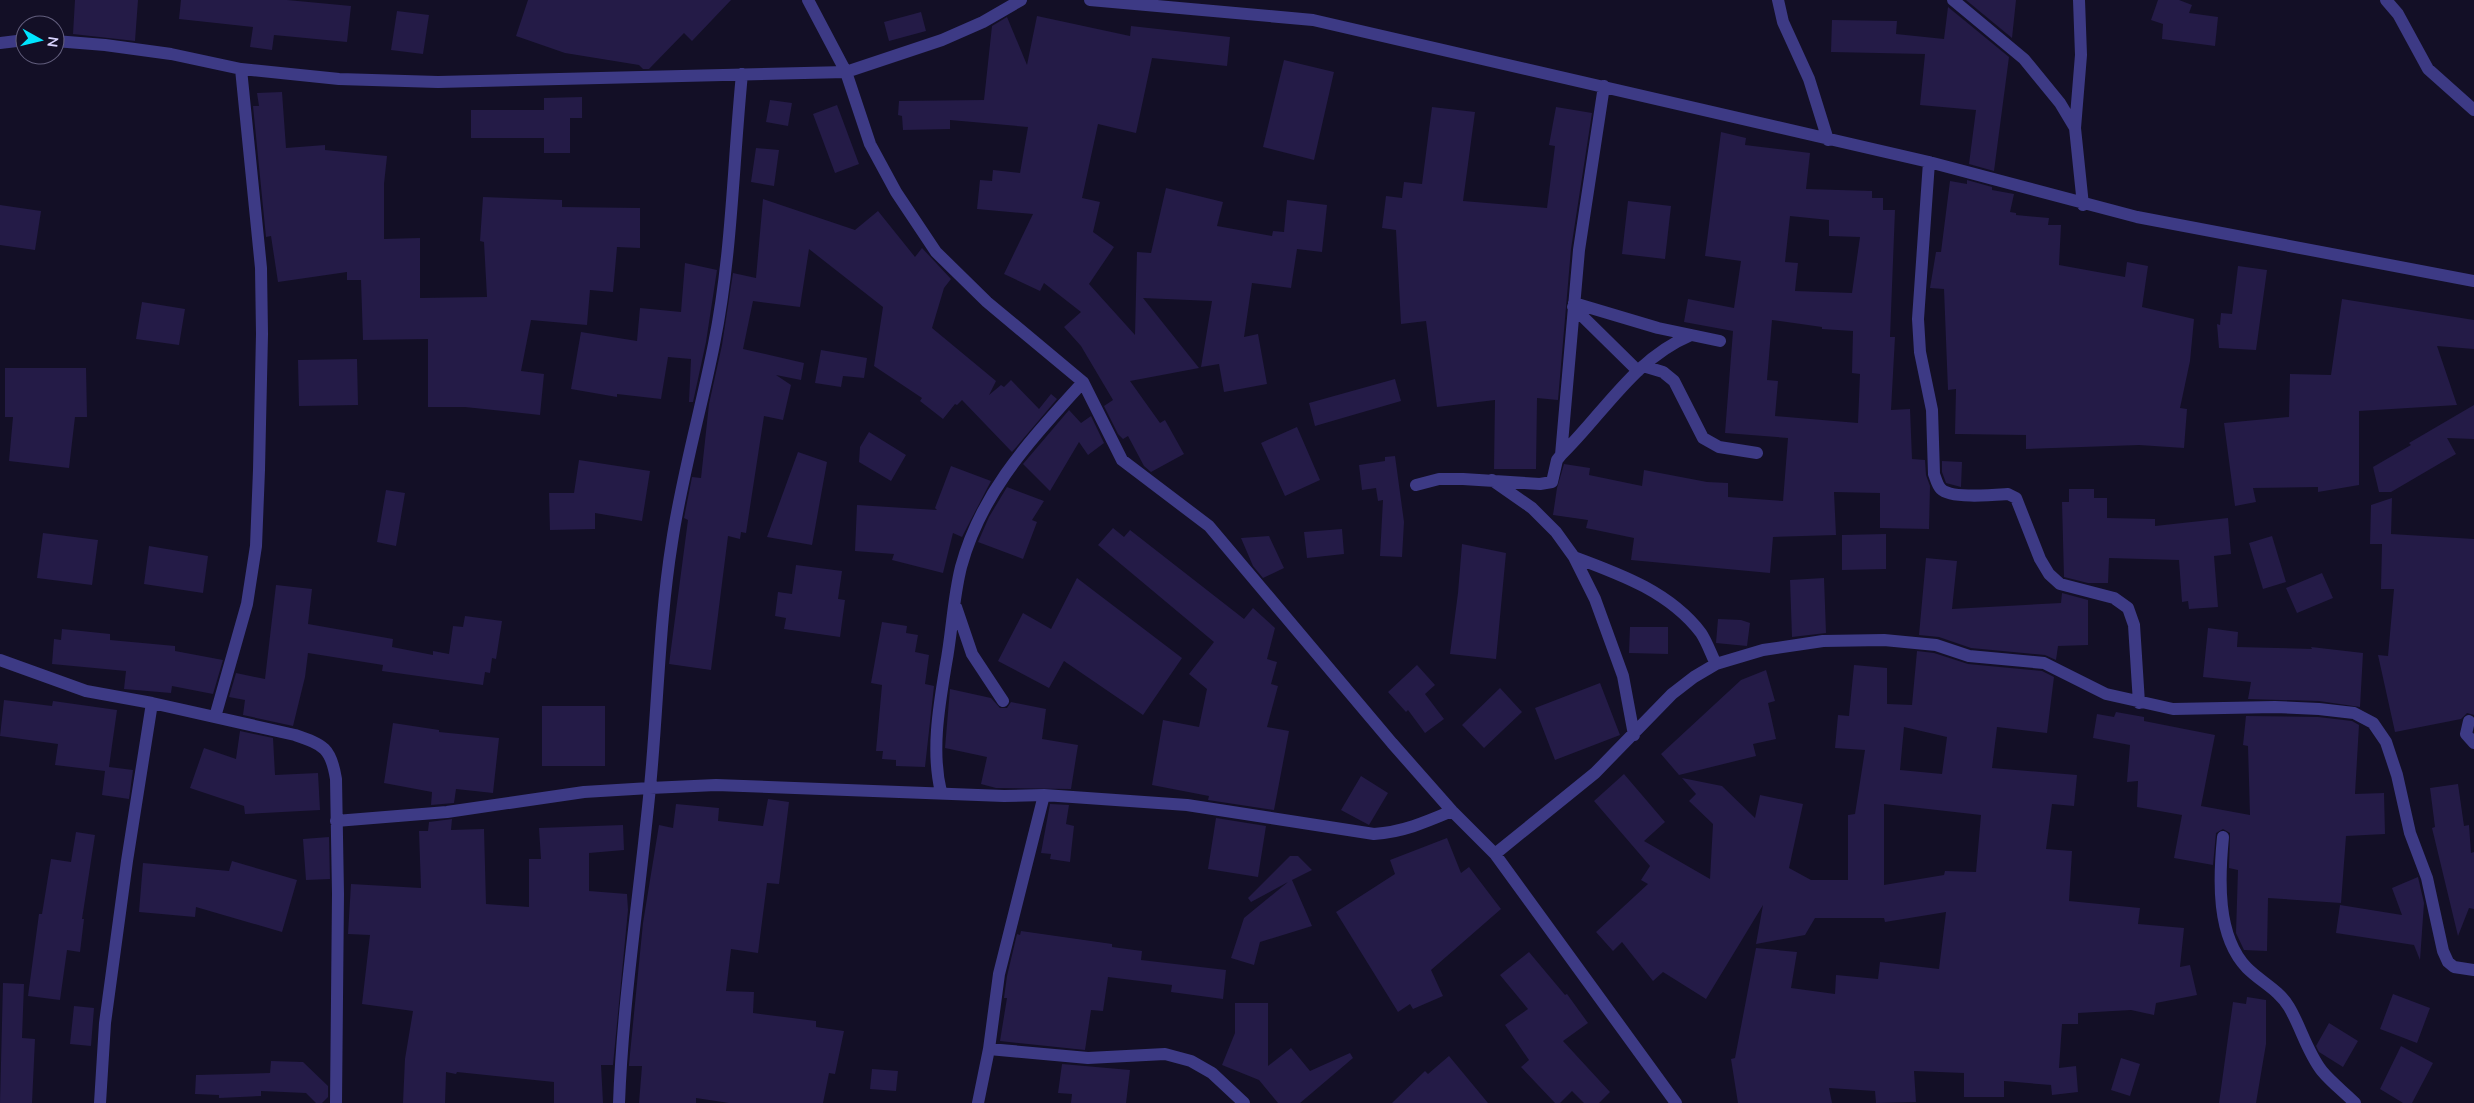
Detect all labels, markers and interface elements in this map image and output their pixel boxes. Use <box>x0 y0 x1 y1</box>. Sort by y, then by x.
north arrow <box>15 15 65 65</box>
text: N <box>43 35 63 48</box>

